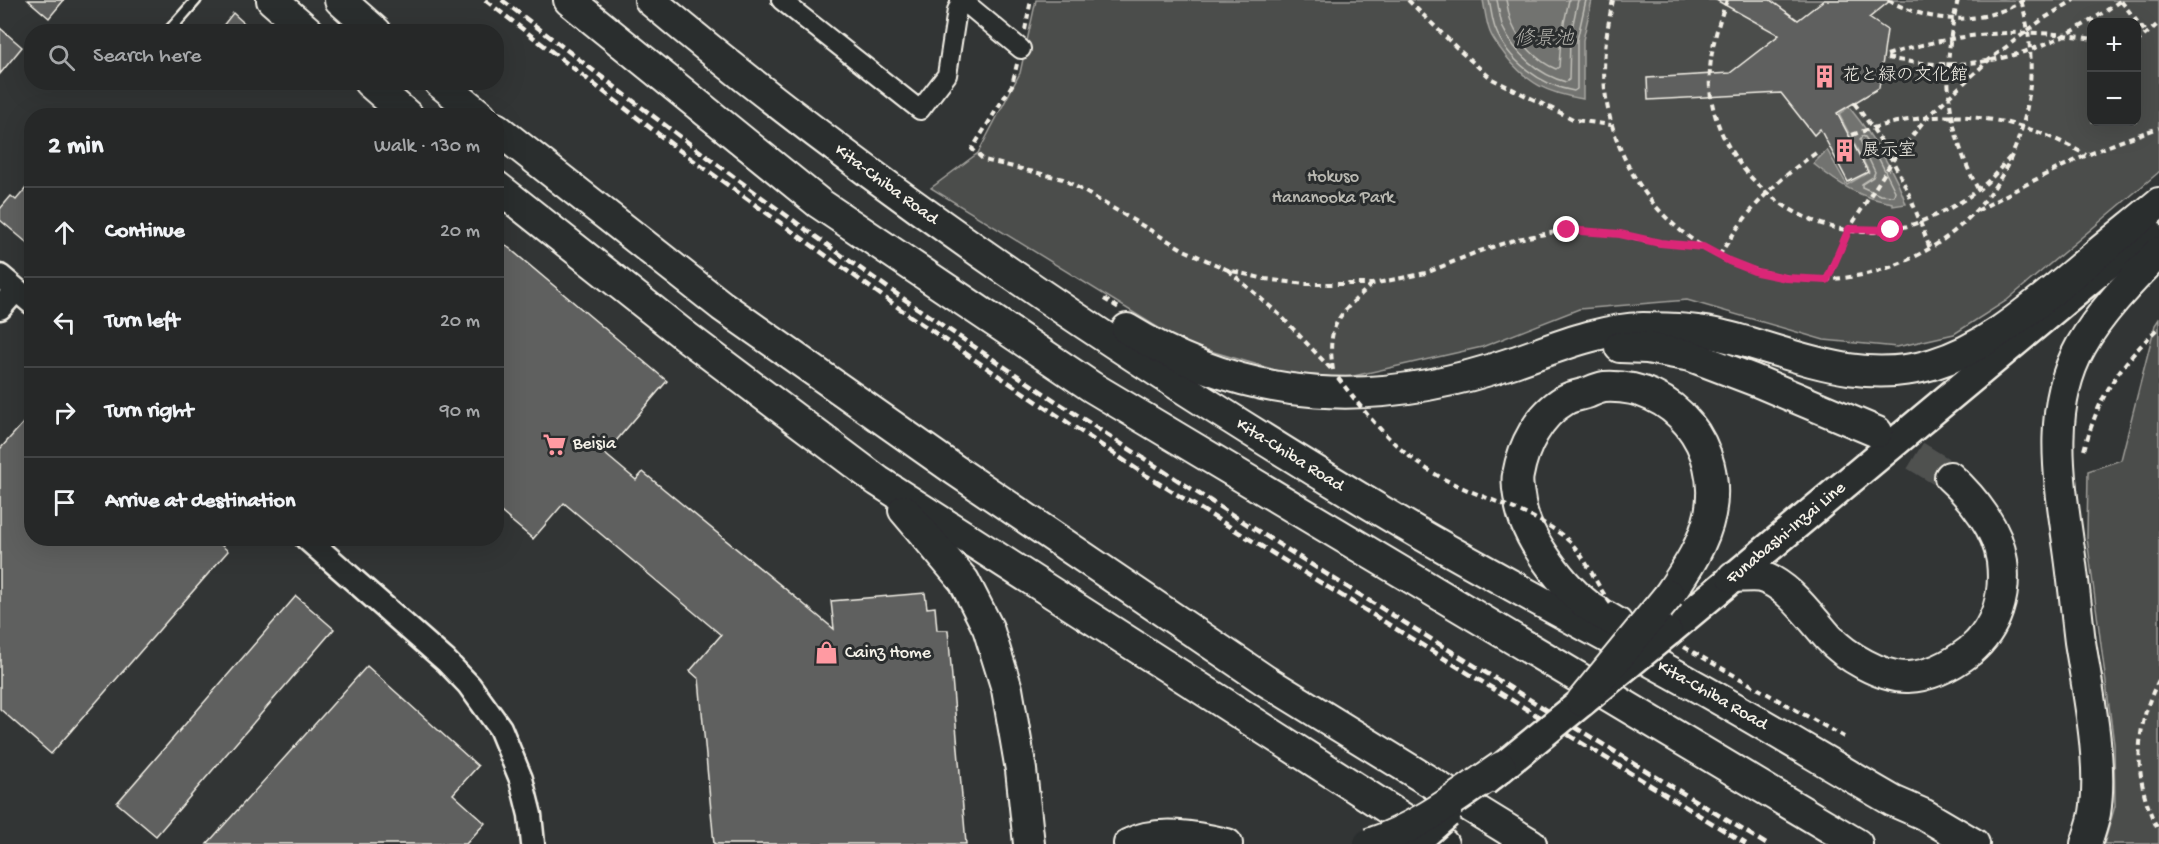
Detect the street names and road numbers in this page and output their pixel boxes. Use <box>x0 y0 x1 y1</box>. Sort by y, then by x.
street label: Kita-Chiba Road <box>830 140 943 230</box>
street label: Kita-Chiba Road <box>1232 414 1349 497</box>
street label: Funabashi-Inzai Line <box>1722 477 1851 590</box>
street label: Kita-Chiba Road <box>1653 656 1772 736</box>

